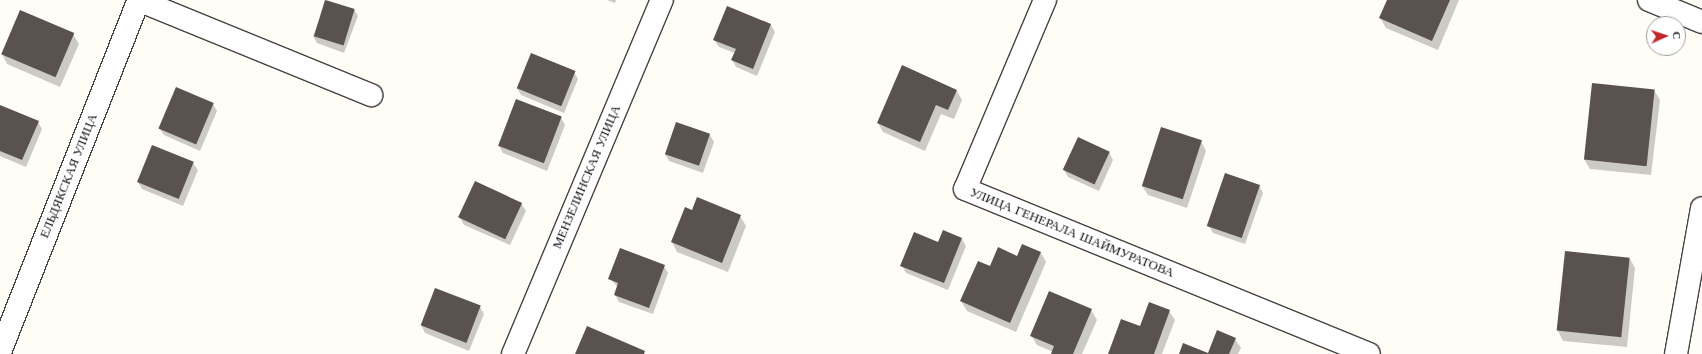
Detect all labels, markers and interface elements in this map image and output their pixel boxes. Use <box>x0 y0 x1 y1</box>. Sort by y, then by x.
north arrow <box>1646 16 1686 56</box>
text: С <box>1670 31 1684 40</box>
street label: МЕНЗЕЛИНСКАЯ УЛИЦА <box>550 103 624 251</box>
street label: ЕЛЬДЯКСКАЯ УЛИЦА <box>37 111 101 241</box>
street label: УЛИЦА ГЕНЕРАЛА ШАЙМУРАТОВА <box>968 185 1176 281</box>

